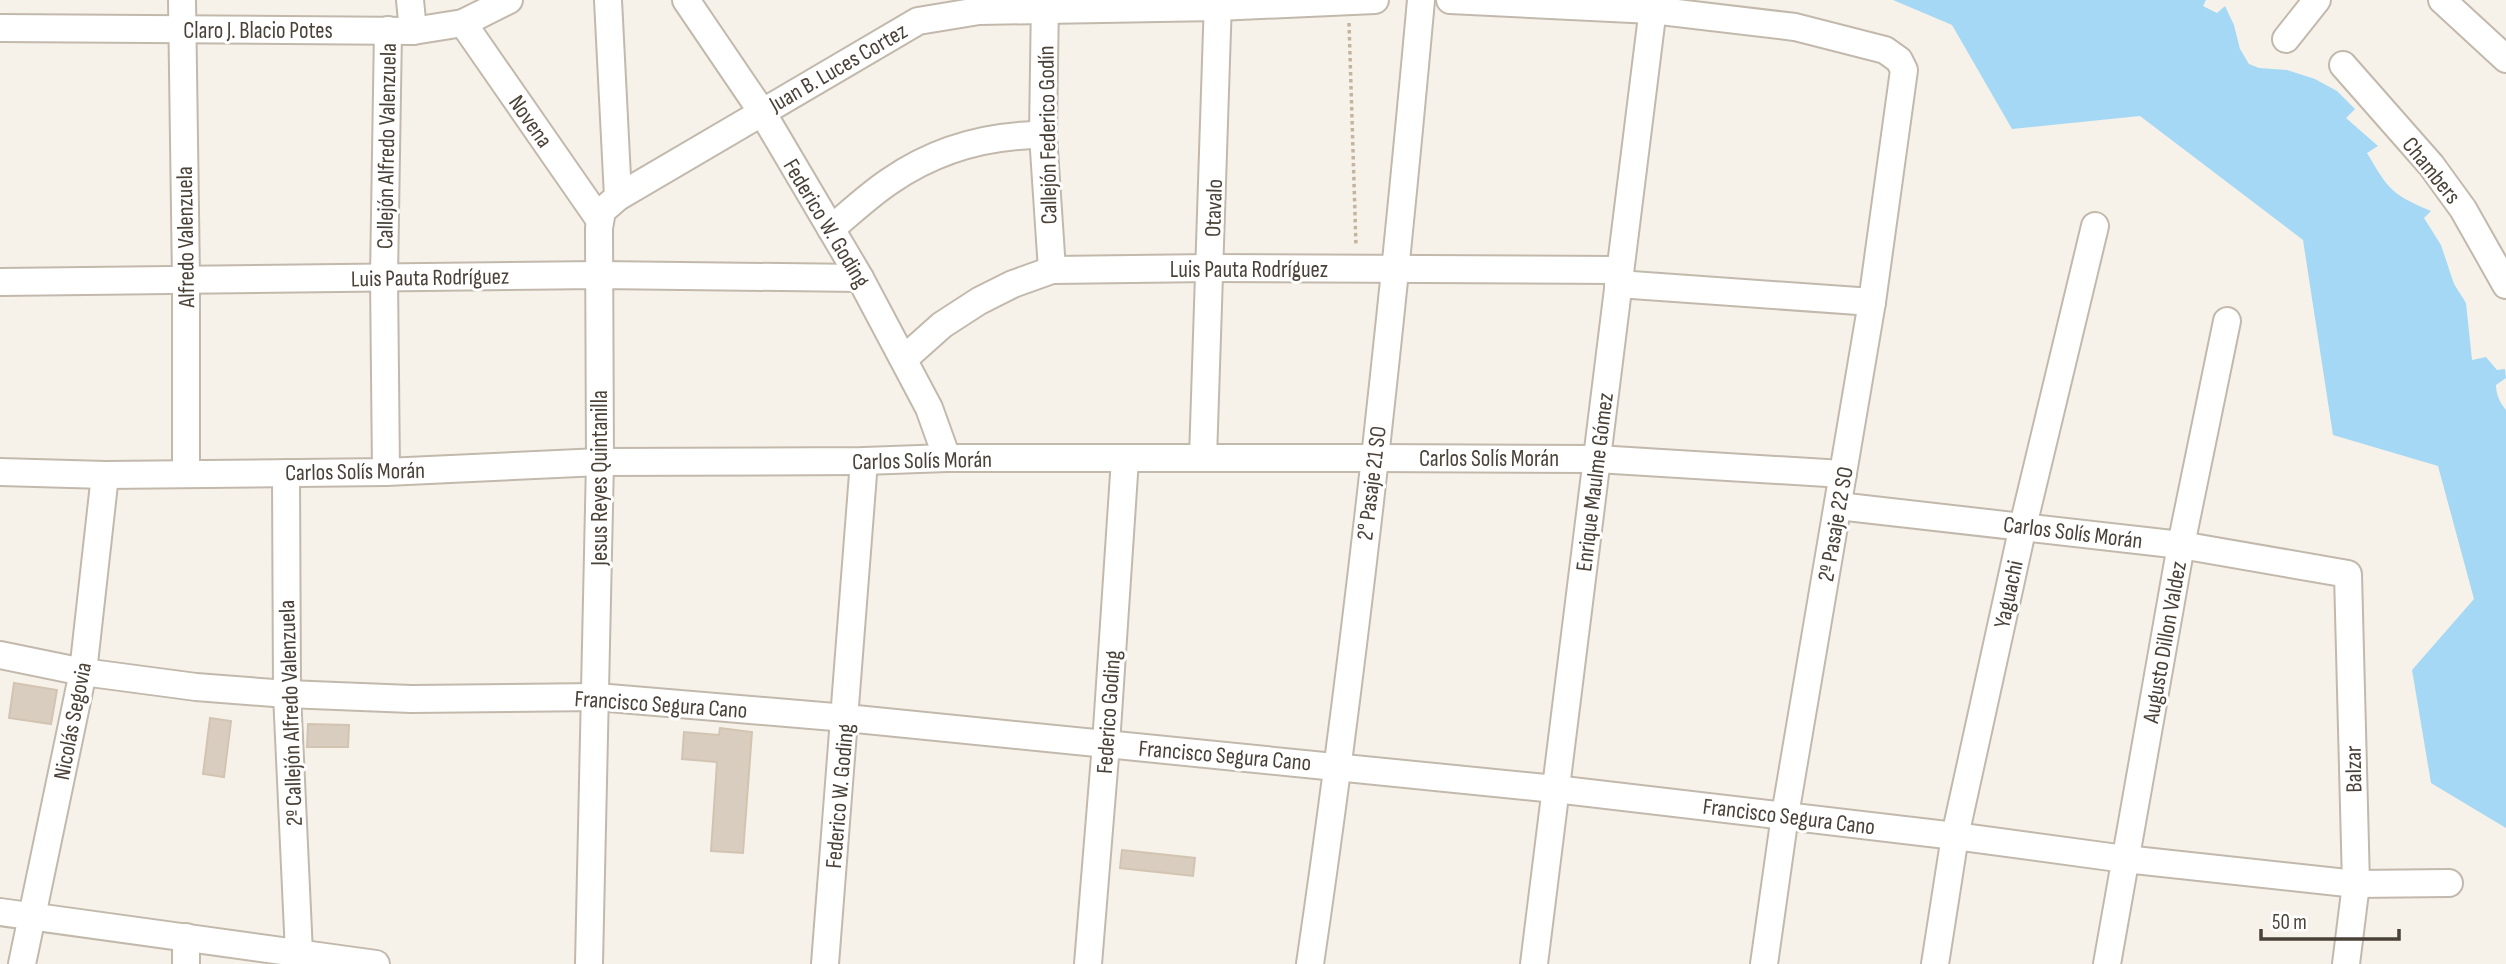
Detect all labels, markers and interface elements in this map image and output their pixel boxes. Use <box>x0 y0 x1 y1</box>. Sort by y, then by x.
street label: Claro J. Blacio Potes <box>183 17 333 45</box>
street label: Juan B. Luces Cortez <box>764 17 913 119</box>
street label: Callejón Alfredo Valenzuela <box>371 43 403 249</box>
street label: Callejón Federico Godín <box>1032 45 1064 225</box>
street label: Novena <box>502 90 558 153</box>
street label: Chambers <box>2396 132 2467 210</box>
street label: Federico W. Goding <box>777 154 876 293</box>
street label: Alfredo Valenzuela <box>171 166 201 309</box>
street label: Otavalo <box>1199 178 1229 238</box>
street label: Luis Pauta Rodríguez <box>1170 256 1328 284</box>
street label: Luis Pauta Rodríguez <box>351 263 509 293</box>
street label: Jesus Reyes Quintanilla <box>586 390 614 567</box>
street label: Enrique Maulme Gómez <box>1570 391 1620 573</box>
street label: 2° Pasaje 21 SO <box>1351 424 1393 542</box>
street label: Carlos Solís Morán <box>1419 445 1559 473</box>
street label: Carlos Solís Morán <box>852 446 992 476</box>
street label: Carlos Solís Morán <box>285 457 425 487</box>
street label: 2º Pasaje 22 SO <box>1812 465 1860 584</box>
street label: Carlos Solís Morán <box>2002 511 2144 555</box>
street label: Yaguachi <box>1988 558 2030 631</box>
street label: Augusto Dillon Valdez <box>2137 559 2193 726</box>
street label: 2º Callejón Alfredo Valenzuela <box>273 599 309 826</box>
street label: Federico Goding <box>1091 649 1127 775</box>
street label: Nicolás Segovia <box>48 660 98 782</box>
street label: Francisco Segura Cano <box>574 685 748 725</box>
street label: Federico W. Goding <box>820 722 860 870</box>
street label: Francisco Segura Cano <box>1137 734 1312 777</box>
street label: Balzar <box>2340 745 2368 793</box>
street label: Francisco Segura Cano <box>1701 793 1877 841</box>
scale bar <box>2261 898 2399 942</box>
text: 50 m <box>2272 910 2307 935</box>

